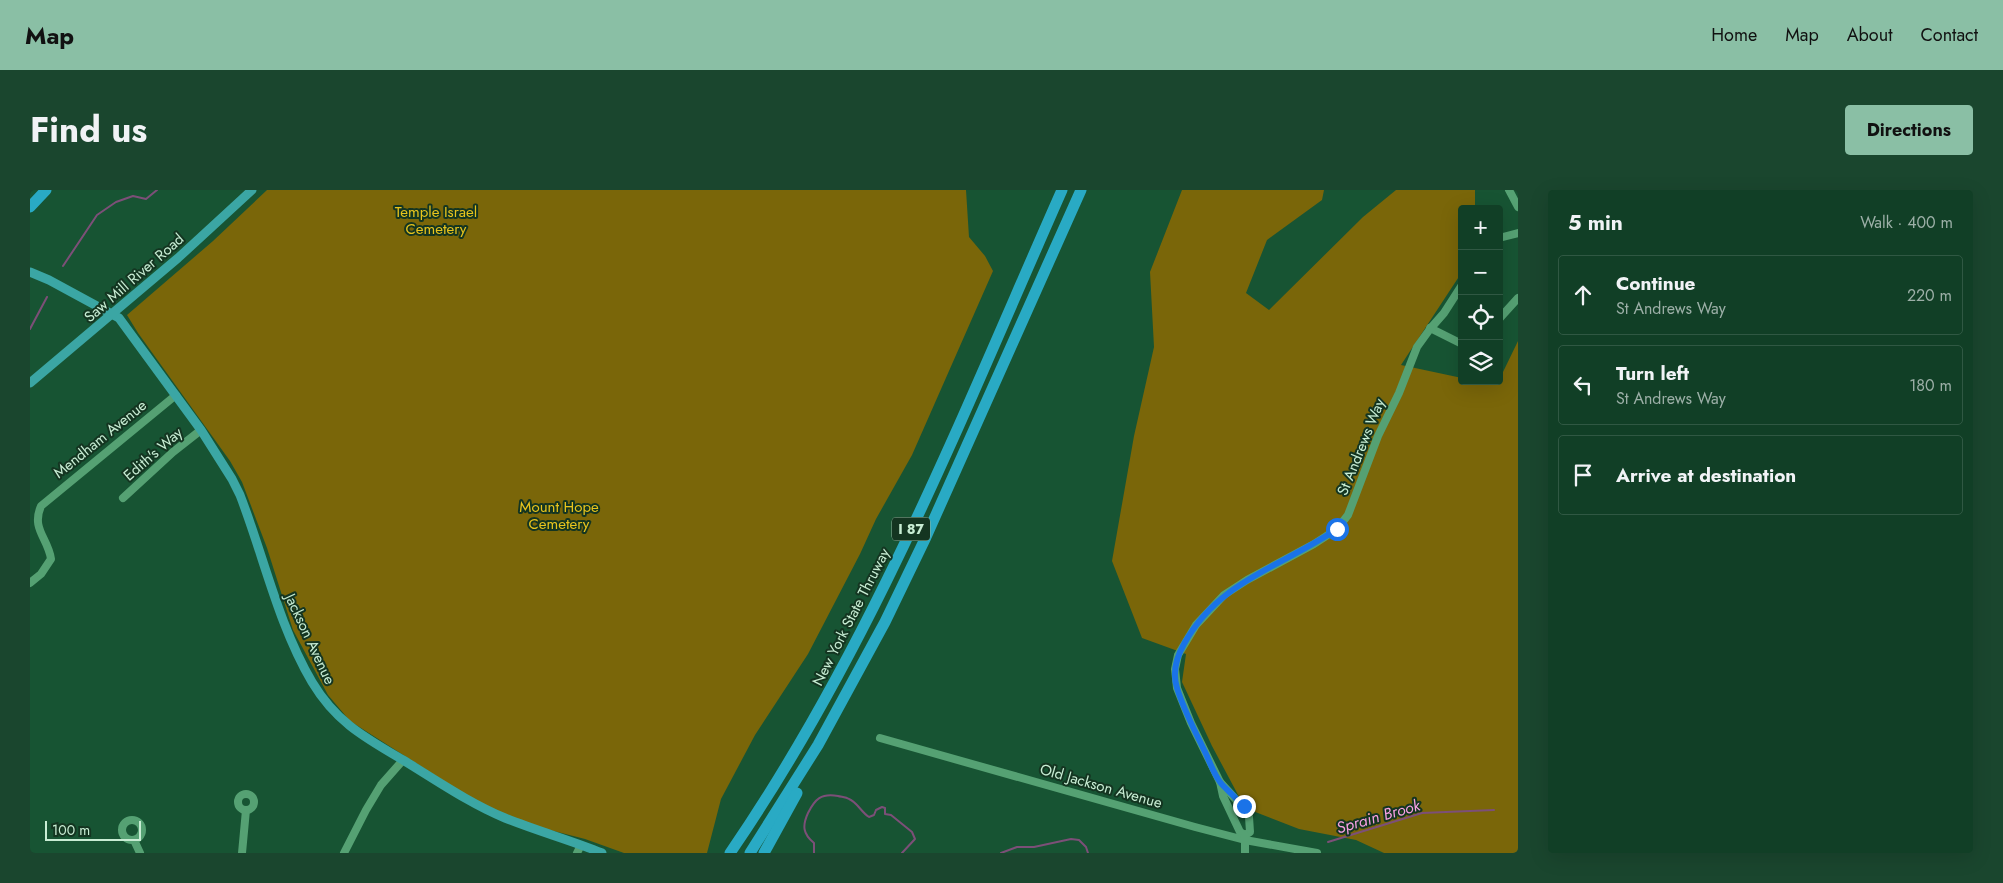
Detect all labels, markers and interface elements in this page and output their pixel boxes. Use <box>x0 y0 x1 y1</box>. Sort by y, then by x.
text: Map <box>25 18 74 53</box>
text: Home <box>1711 22 1757 48</box>
text: Map <box>1785 22 1819 48</box>
text: About <box>1847 22 1892 48</box>
text: Contact <box>1920 22 1978 48</box>
text: Find us <box>30 105 147 155</box>
button: Directions <box>1845 105 1973 155</box>
park label: Temple Israel Cemetery <box>395 201 477 240</box>
map controls <box>1458 205 1503 385</box>
button: + <box>1458 205 1503 250</box>
text: 5 min <box>1568 208 1623 238</box>
text: Walk · 400 m <box>1860 211 1953 234</box>
street label: Saw Mill River Road <box>79 228 189 328</box>
button: − <box>1458 250 1503 295</box>
text: Continue <box>1616 270 1695 297</box>
icon: ahead <box>1569 281 1597 309</box>
text: 220 m <box>1907 284 1952 307</box>
button: locate <box>1458 295 1503 340</box>
text: St Andrews Way <box>1616 297 1726 320</box>
button: layers <box>1458 340 1503 385</box>
text: Turn left <box>1616 360 1689 387</box>
icon: left <box>1569 371 1597 399</box>
text: 180 m <box>1909 374 1952 397</box>
text: St Andrews Way <box>1616 387 1726 410</box>
street label: Mendham Avenue <box>49 394 152 484</box>
street label: St Andrews Way <box>1332 395 1391 499</box>
street label: Edith's Way <box>119 422 188 486</box>
icon: arrive <box>1569 461 1597 489</box>
text: Arrive at destination <box>1616 462 1796 489</box>
park label: Mount Hope Cemetery <box>519 496 599 535</box>
road number: I 87 <box>892 518 930 540</box>
route start <box>1326 518 1349 541</box>
street label: New York State Thruway <box>807 544 895 690</box>
street label: Jackson Avenue <box>278 588 341 688</box>
street label: Old Jackson Avenue <box>1037 758 1165 814</box>
water label: Sprain Brook <box>1334 793 1424 839</box>
route end <box>1233 795 1256 818</box>
scale bar <box>45 818 141 841</box>
text: 100 m <box>52 820 90 840</box>

